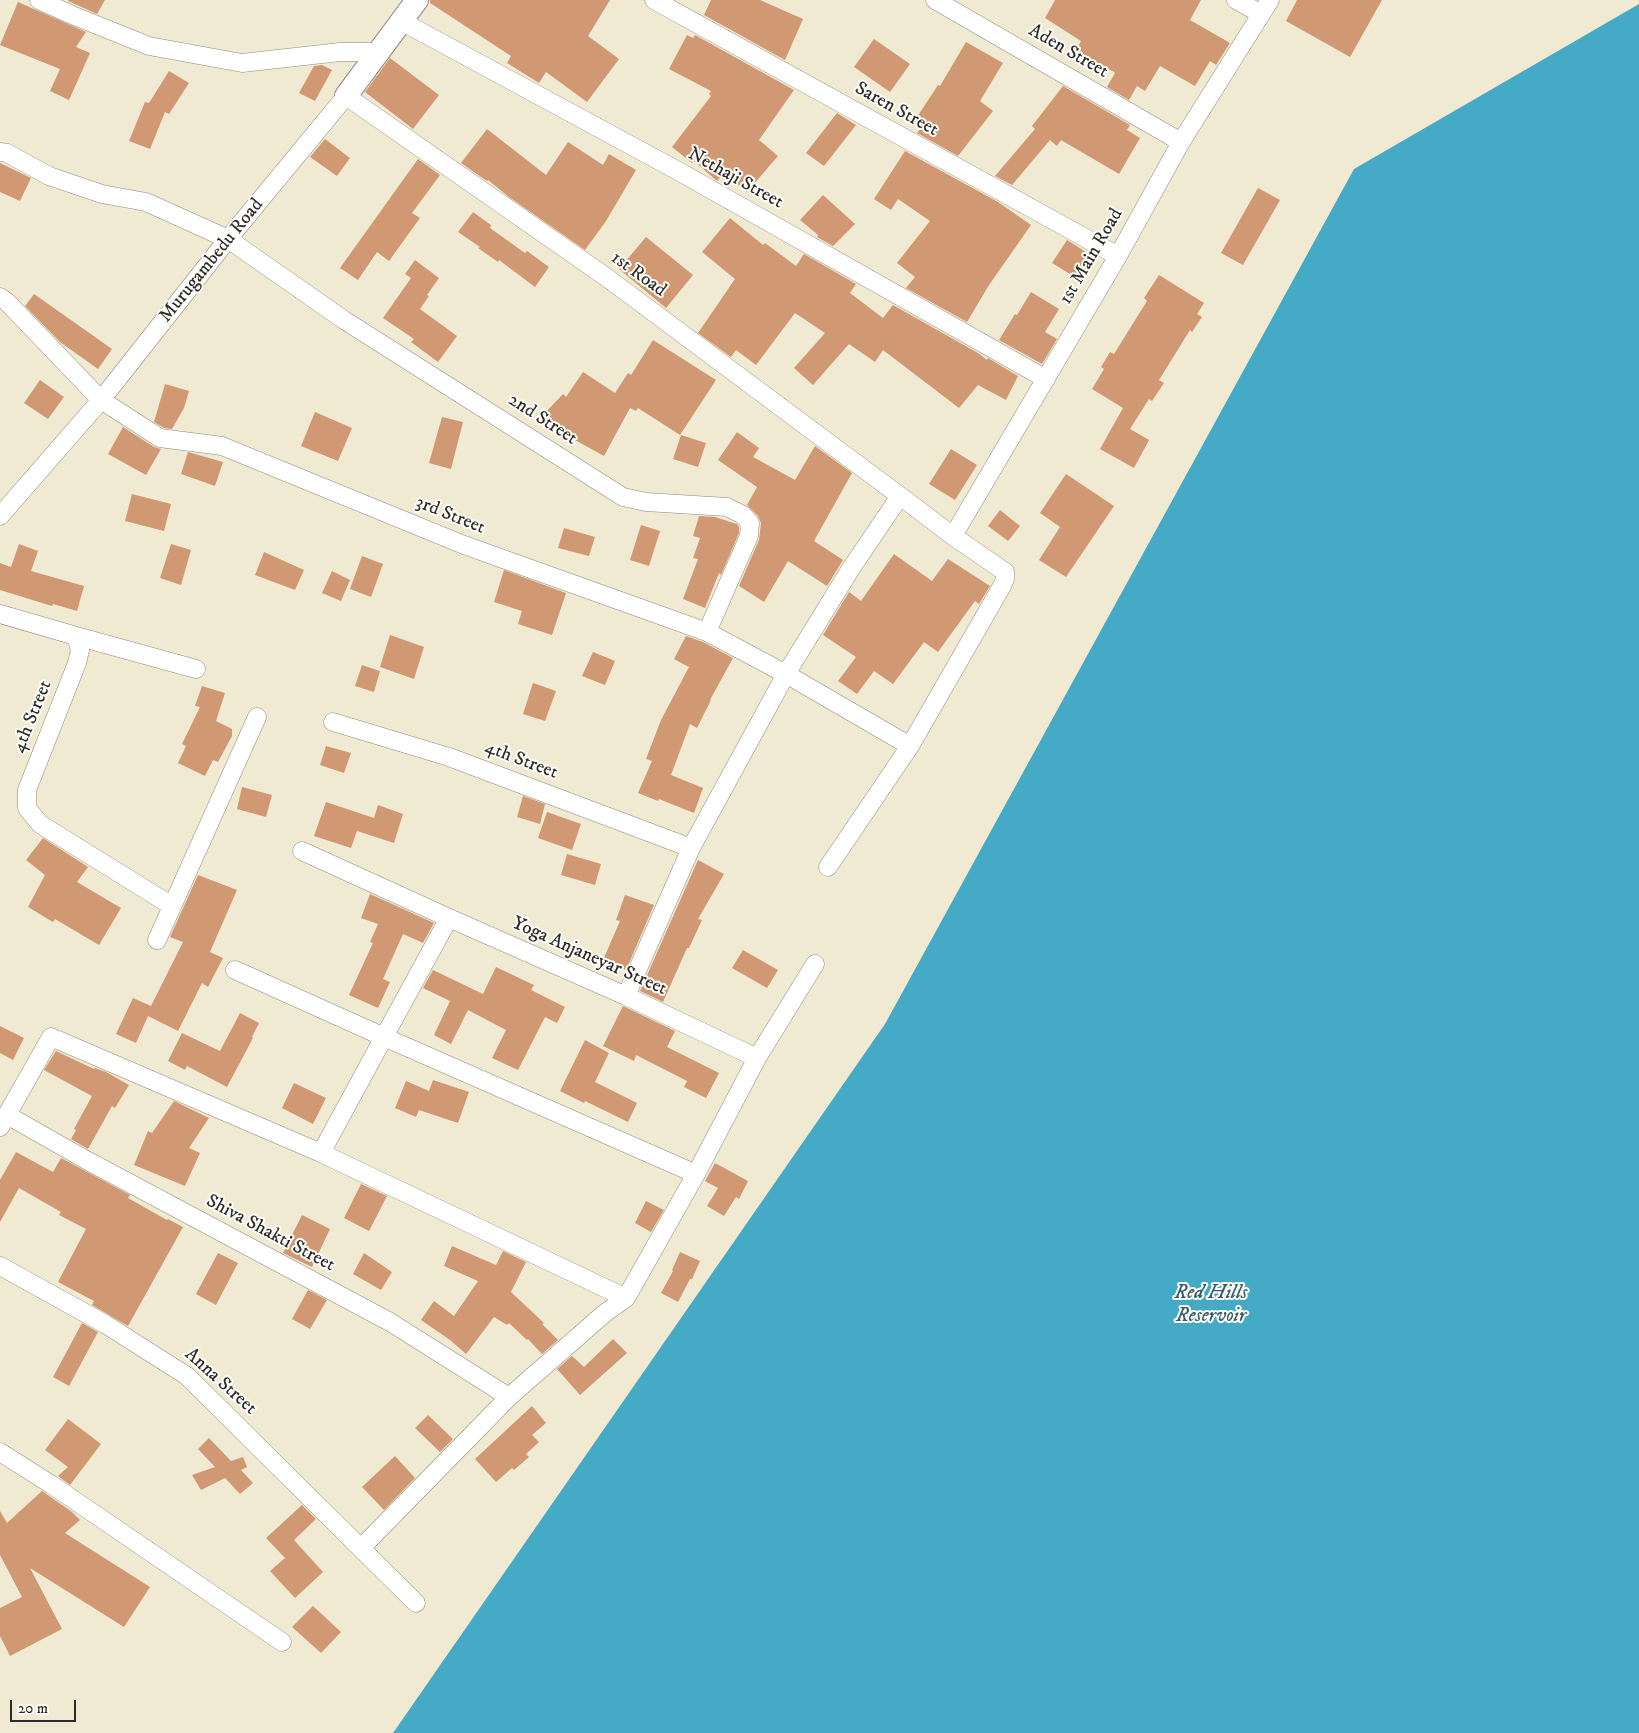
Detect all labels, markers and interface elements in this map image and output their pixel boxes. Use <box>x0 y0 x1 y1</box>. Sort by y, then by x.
street label: Aden Street <box>1024 20 1112 84</box>
street label: Saren Street <box>850 78 942 142</box>
street label: Nethaji Street <box>683 143 787 215</box>
street label: Murugambedu Road <box>155 194 269 328</box>
street label: 1st Main Road <box>1055 205 1129 309</box>
street label: 1st Road <box>606 247 670 303</box>
street label: 2nd Street <box>503 389 581 451</box>
street label: 3rd Street <box>412 492 488 540</box>
street label: 4th Street <box>8 677 58 757</box>
street label: 4th Street <box>481 737 561 785</box>
street label: Yoga Anjaneyar Street <box>508 913 670 1001</box>
street label: Shiva Shakti Street <box>202 1190 338 1278</box>
water label: Red Hills Reservoir <box>1175 1282 1247 1329</box>
street label: Anna Street <box>179 1344 261 1420</box>
scale bar <box>12 1690 79 1722</box>
text: 20 m <box>18 1699 48 1718</box>

